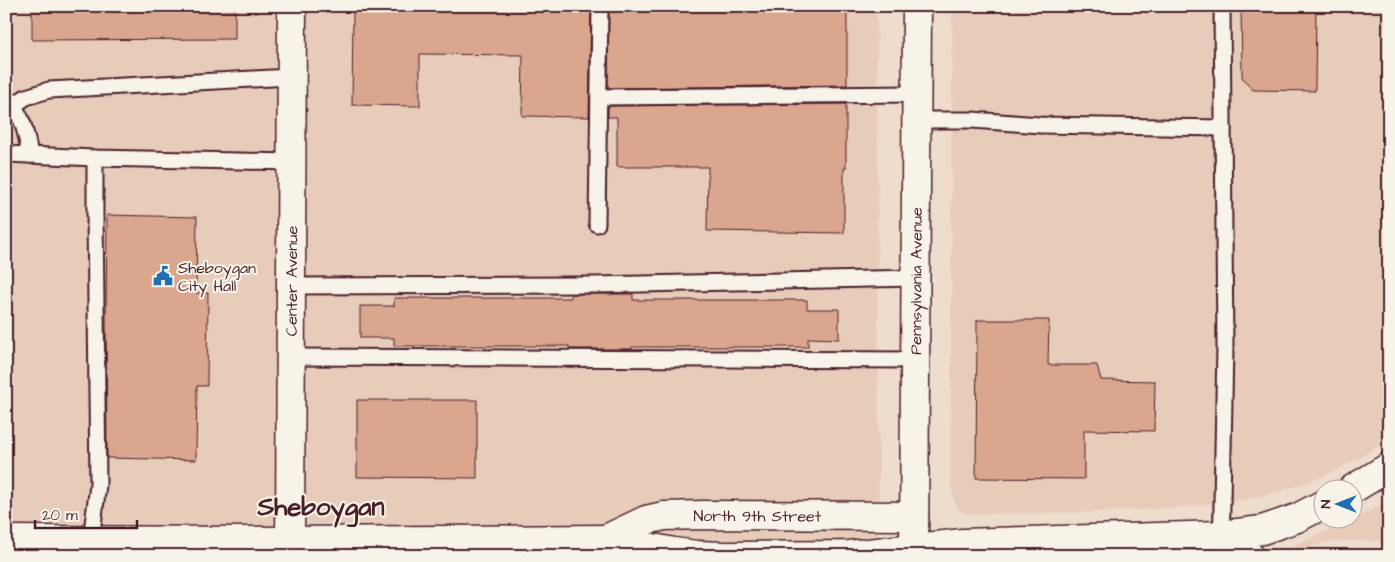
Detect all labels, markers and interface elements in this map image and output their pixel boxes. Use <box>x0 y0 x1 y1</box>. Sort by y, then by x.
street label: Pennsylvania Avenue <box>905 207 928 355</box>
street label: Center Avenue <box>281 225 303 336</box>
place label: Sheboygan City Hall <box>178 257 256 298</box>
public building icon: Sheboygan City Hall <box>152 265 174 287</box>
north arrow <box>1312 480 1362 530</box>
district label: Sheboygan <box>257 489 384 528</box>
scale bar <box>35 497 138 529</box>
text: N <box>1316 499 1336 508</box>
text: 20 m <box>42 505 78 526</box>
street label: North 9th Street <box>693 505 822 528</box>

